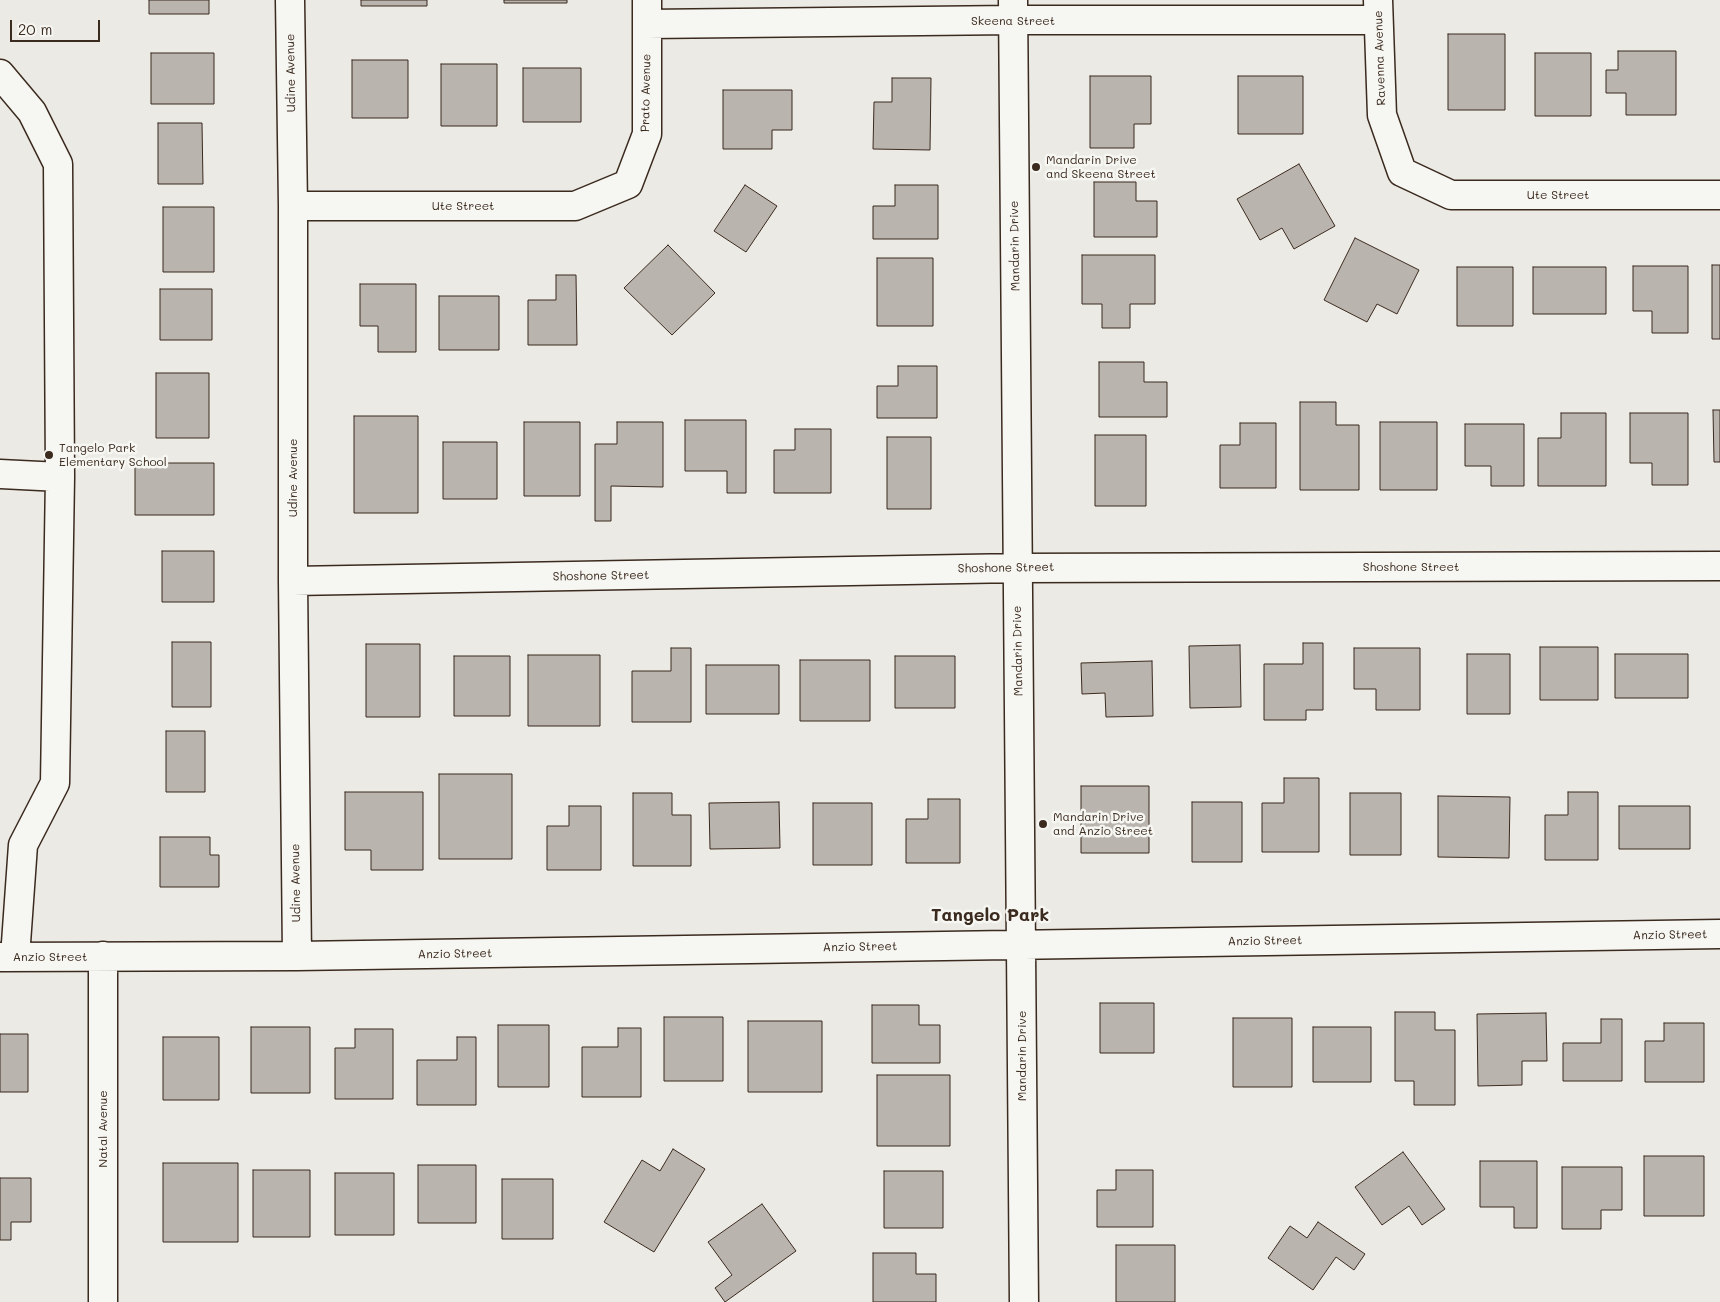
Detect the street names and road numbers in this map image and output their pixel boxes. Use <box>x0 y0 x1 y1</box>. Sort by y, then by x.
street label: Ravenna Avenue <box>1371 10 1389 106</box>
street label: Skeena Street <box>971 14 1055 28</box>
street label: Udine Avenue <box>283 34 299 112</box>
street label: Prato Avenue <box>638 54 654 132</box>
street label: Ute Street <box>1527 188 1589 202</box>
street label: Ute Street <box>432 199 494 213</box>
street label: Mandarin Drive <box>1007 201 1023 291</box>
street label: Udine Avenue <box>286 439 300 517</box>
street label: Shoshone Street <box>958 560 1054 576</box>
street label: Shoshone Street <box>1363 560 1459 574</box>
street label: Shoshone Street <box>553 568 649 584</box>
street label: Mandarin Drive <box>1010 606 1026 696</box>
street label: Udine Avenue <box>288 844 304 922</box>
street label: Anzio Street <box>1633 927 1707 943</box>
street label: Anzio Street <box>1228 933 1302 949</box>
street label: Anzio Street <box>823 939 897 955</box>
street label: Anzio Street <box>418 946 492 962</box>
street label: Anzio Street <box>13 950 87 964</box>
street label: Mandarin Drive <box>1015 1011 1029 1101</box>
street label: Natal Avenue <box>96 1090 110 1168</box>

